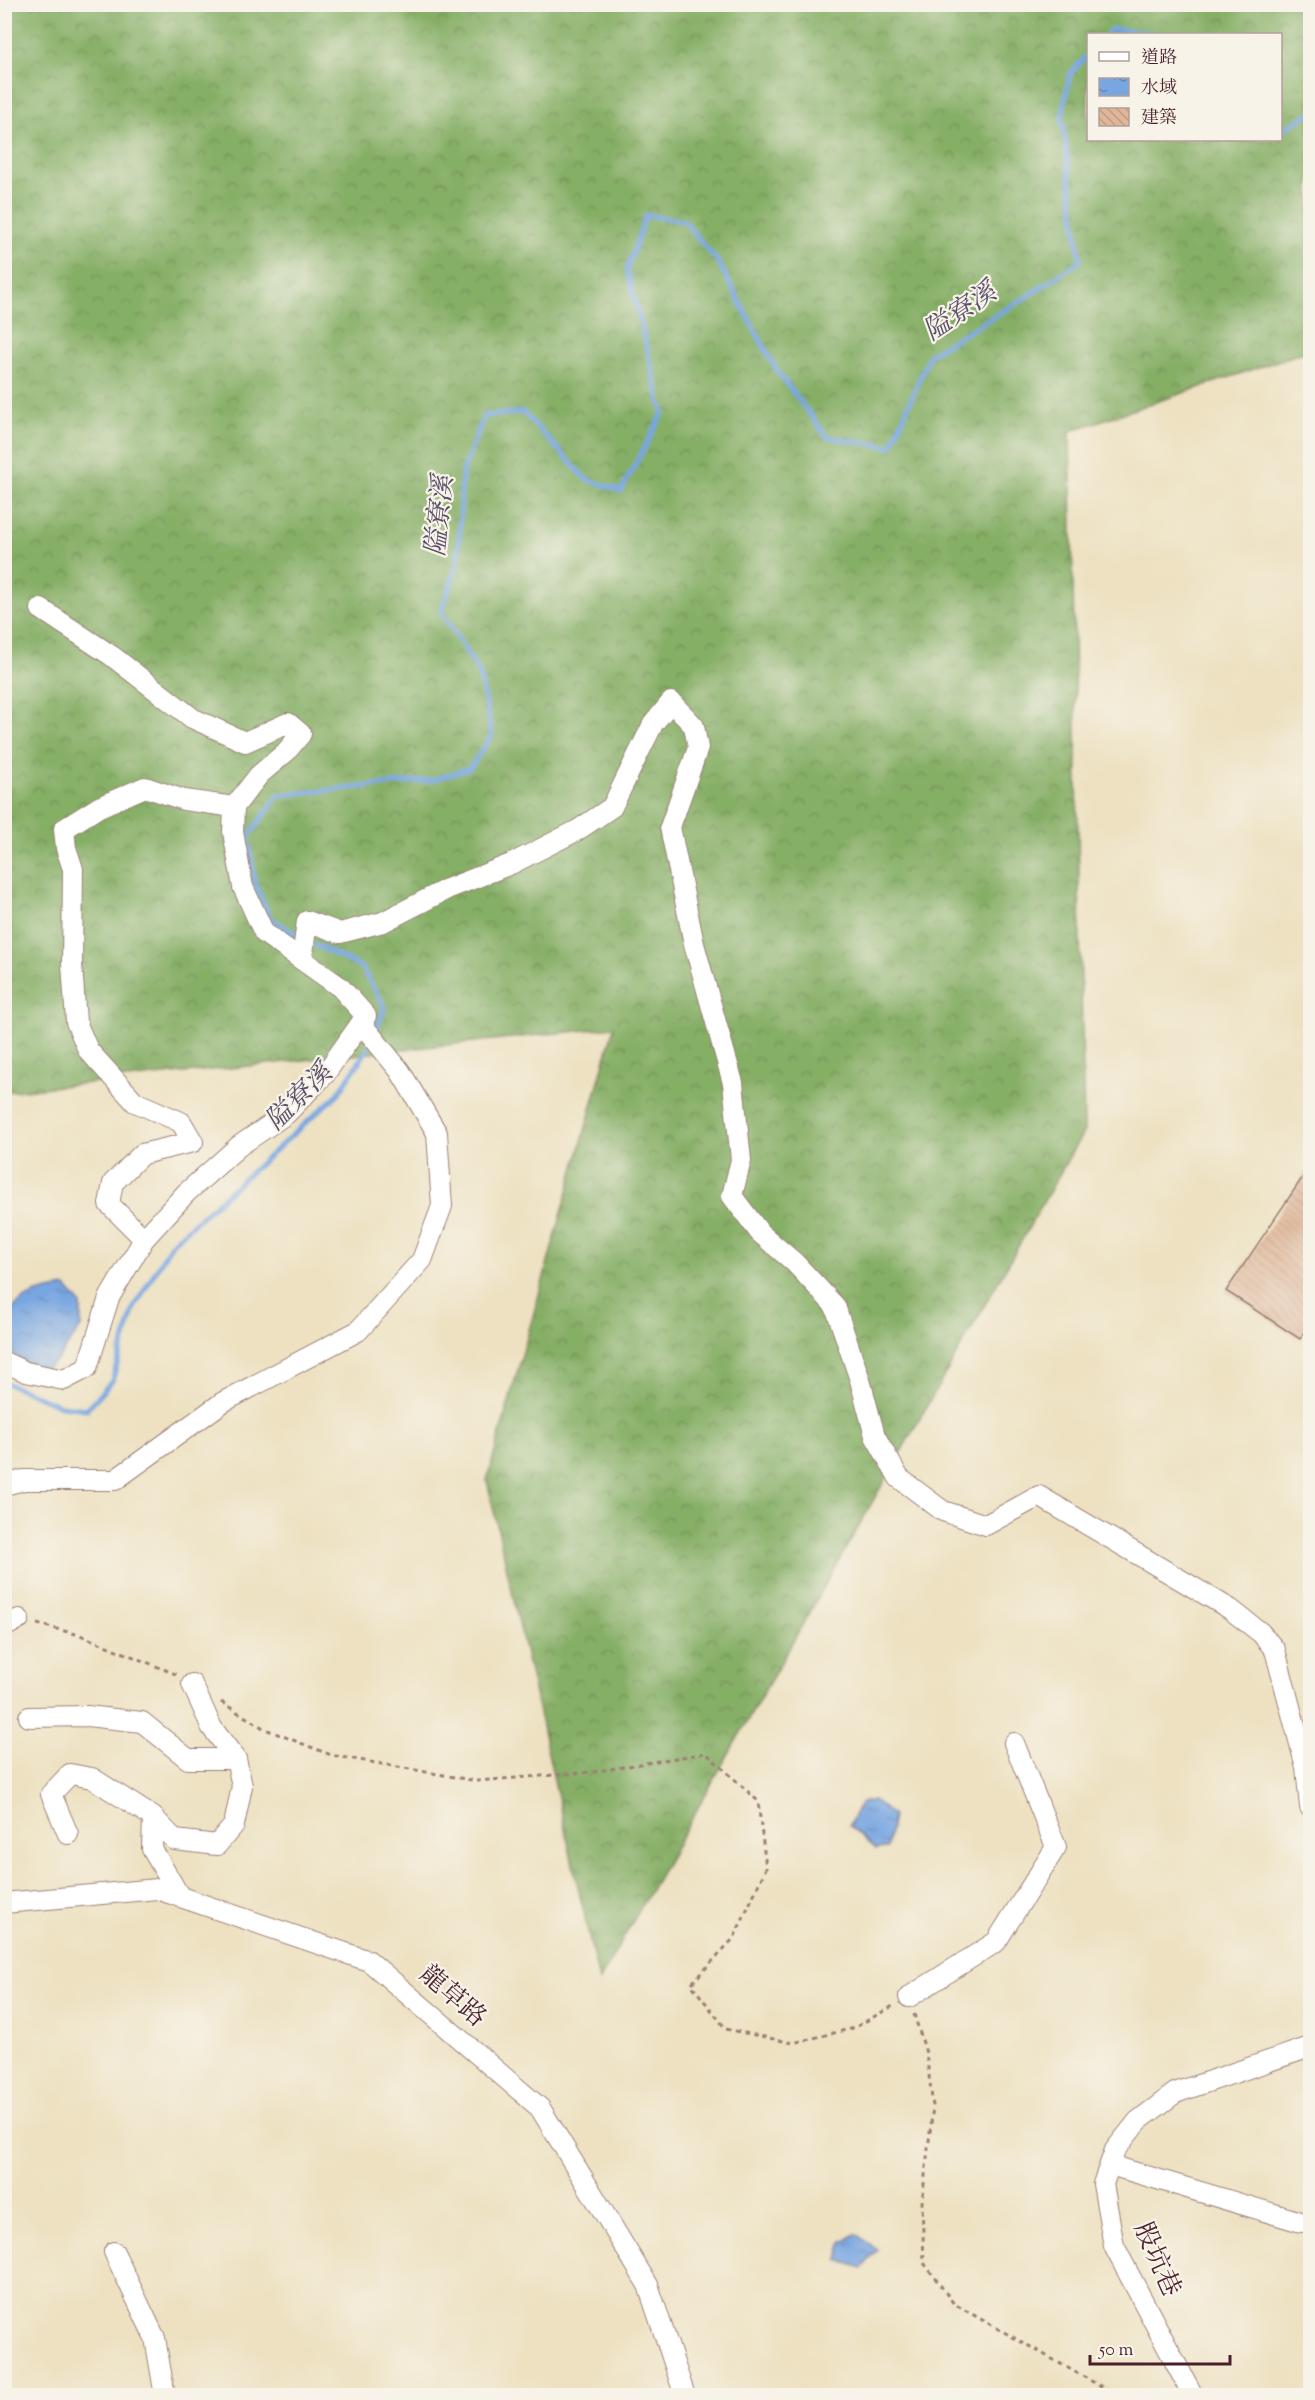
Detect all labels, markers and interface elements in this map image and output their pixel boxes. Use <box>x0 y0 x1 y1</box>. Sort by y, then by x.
legend <box>1087 33 1282 141</box>
text: 道路 <box>1141 46 1177 72</box>
text: 水域 <box>1141 76 1177 102</box>
text: 建築 <box>1141 106 1177 132</box>
water label: 隘寮溪 <box>917 273 1008 352</box>
water label: 隘寮溪 <box>417 471 465 558</box>
water label: 隘寮溪 <box>258 1053 345 1140</box>
street label: 龍草路 <box>410 1957 494 2037</box>
street label: 股坑巷 <box>1123 2217 1189 2303</box>
scale bar <box>1090 2328 1230 2366</box>
text: 50 m <box>1098 2338 1134 2364</box>

